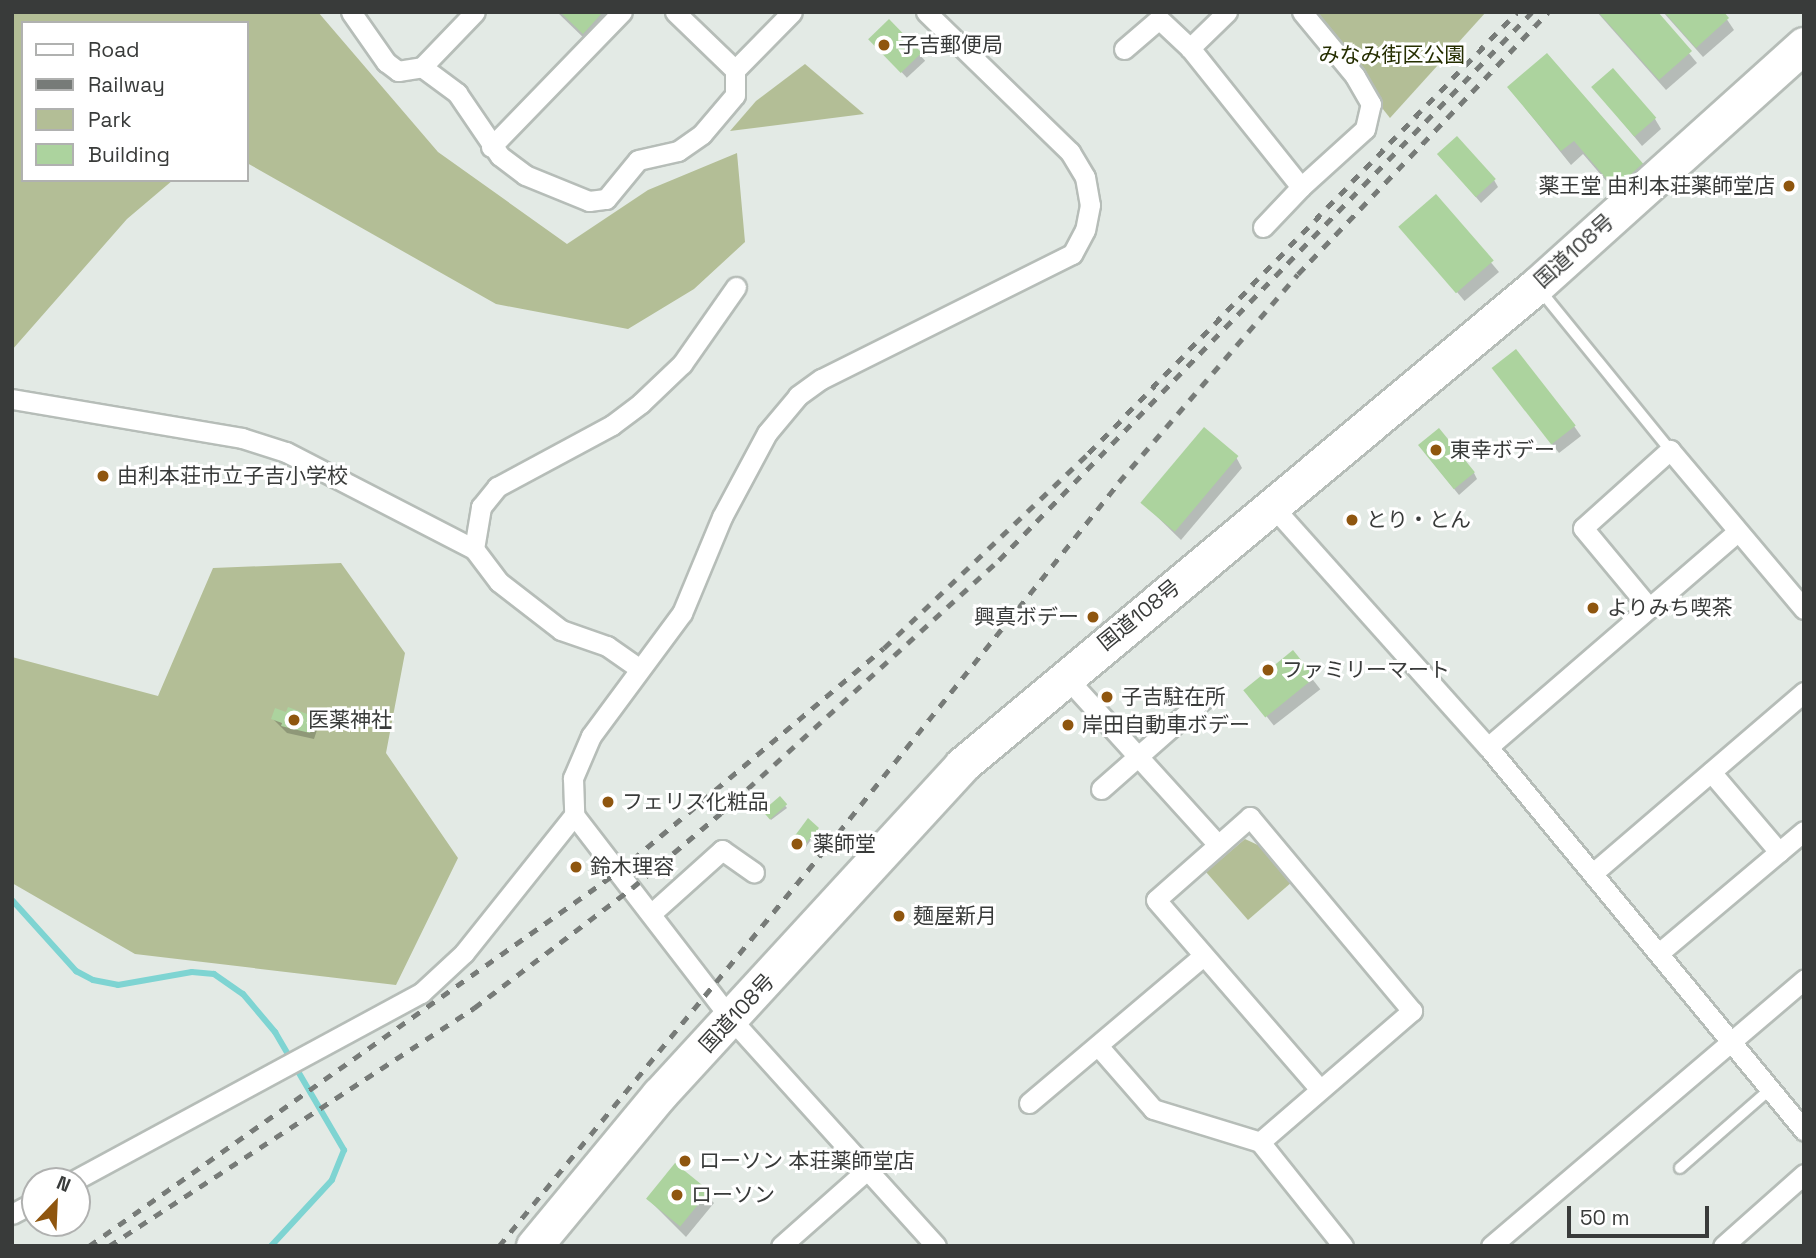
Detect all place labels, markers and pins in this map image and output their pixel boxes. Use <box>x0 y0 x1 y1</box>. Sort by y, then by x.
place label: 子吉郵便局 <box>898 32 1003 58</box>
marker: 子吉郵便局 <box>876 37 892 53</box>
place label: 薬王堂 由利本荘薬師堂店 <box>1539 173 1775 199</box>
marker: 薬王堂 由利本荘薬師堂店 <box>1781 178 1797 194</box>
place label: 東幸ボデー <box>1450 437 1555 463</box>
marker: 東幸ボデー <box>1428 442 1444 458</box>
place label: 由利本荘市立子吉小学校 <box>117 463 348 489</box>
marker: 由利本荘市立子吉小学校 <box>95 468 111 484</box>
place label: とり・とん <box>1366 507 1471 533</box>
marker: とり・とん <box>1344 512 1360 528</box>
place label: よりみち喫茶 <box>1607 595 1733 621</box>
marker: よりみち喫茶 <box>1585 600 1601 616</box>
place label: 興真ボデー <box>974 604 1079 630</box>
marker: 興真ボデー <box>1085 609 1101 625</box>
place label: ファミリーマート <box>1282 657 1450 683</box>
marker: ファミリーマート <box>1260 662 1276 678</box>
place label: 子吉駐在所 <box>1121 684 1226 710</box>
marker: 子吉駐在所 <box>1099 689 1115 705</box>
place label: 医薬神社 <box>308 707 392 733</box>
marker: 医薬神社 <box>286 712 302 728</box>
place label: 岸田自動車ボデー <box>1082 712 1250 738</box>
marker: 岸田自動車ボデー <box>1060 717 1076 733</box>
place label: フェリス化粧品 <box>622 789 769 815</box>
marker: フェリス化粧品 <box>600 794 616 810</box>
place label: 薬師堂 <box>813 831 876 857</box>
marker: 薬師堂 <box>787 834 807 854</box>
place label: 鈴木理容 <box>590 854 674 880</box>
marker: 鈴木理容 <box>568 859 584 875</box>
place label: 麺屋新月 <box>913 903 997 929</box>
marker: 麺屋新月 <box>891 908 907 924</box>
place label: ローソン 本荘薬師堂店 <box>699 1148 914 1174</box>
marker: ローソン 本荘薬師堂店 <box>677 1153 693 1169</box>
place label: ローソン <box>691 1182 775 1208</box>
marker: ローソン <box>669 1187 685 1203</box>

